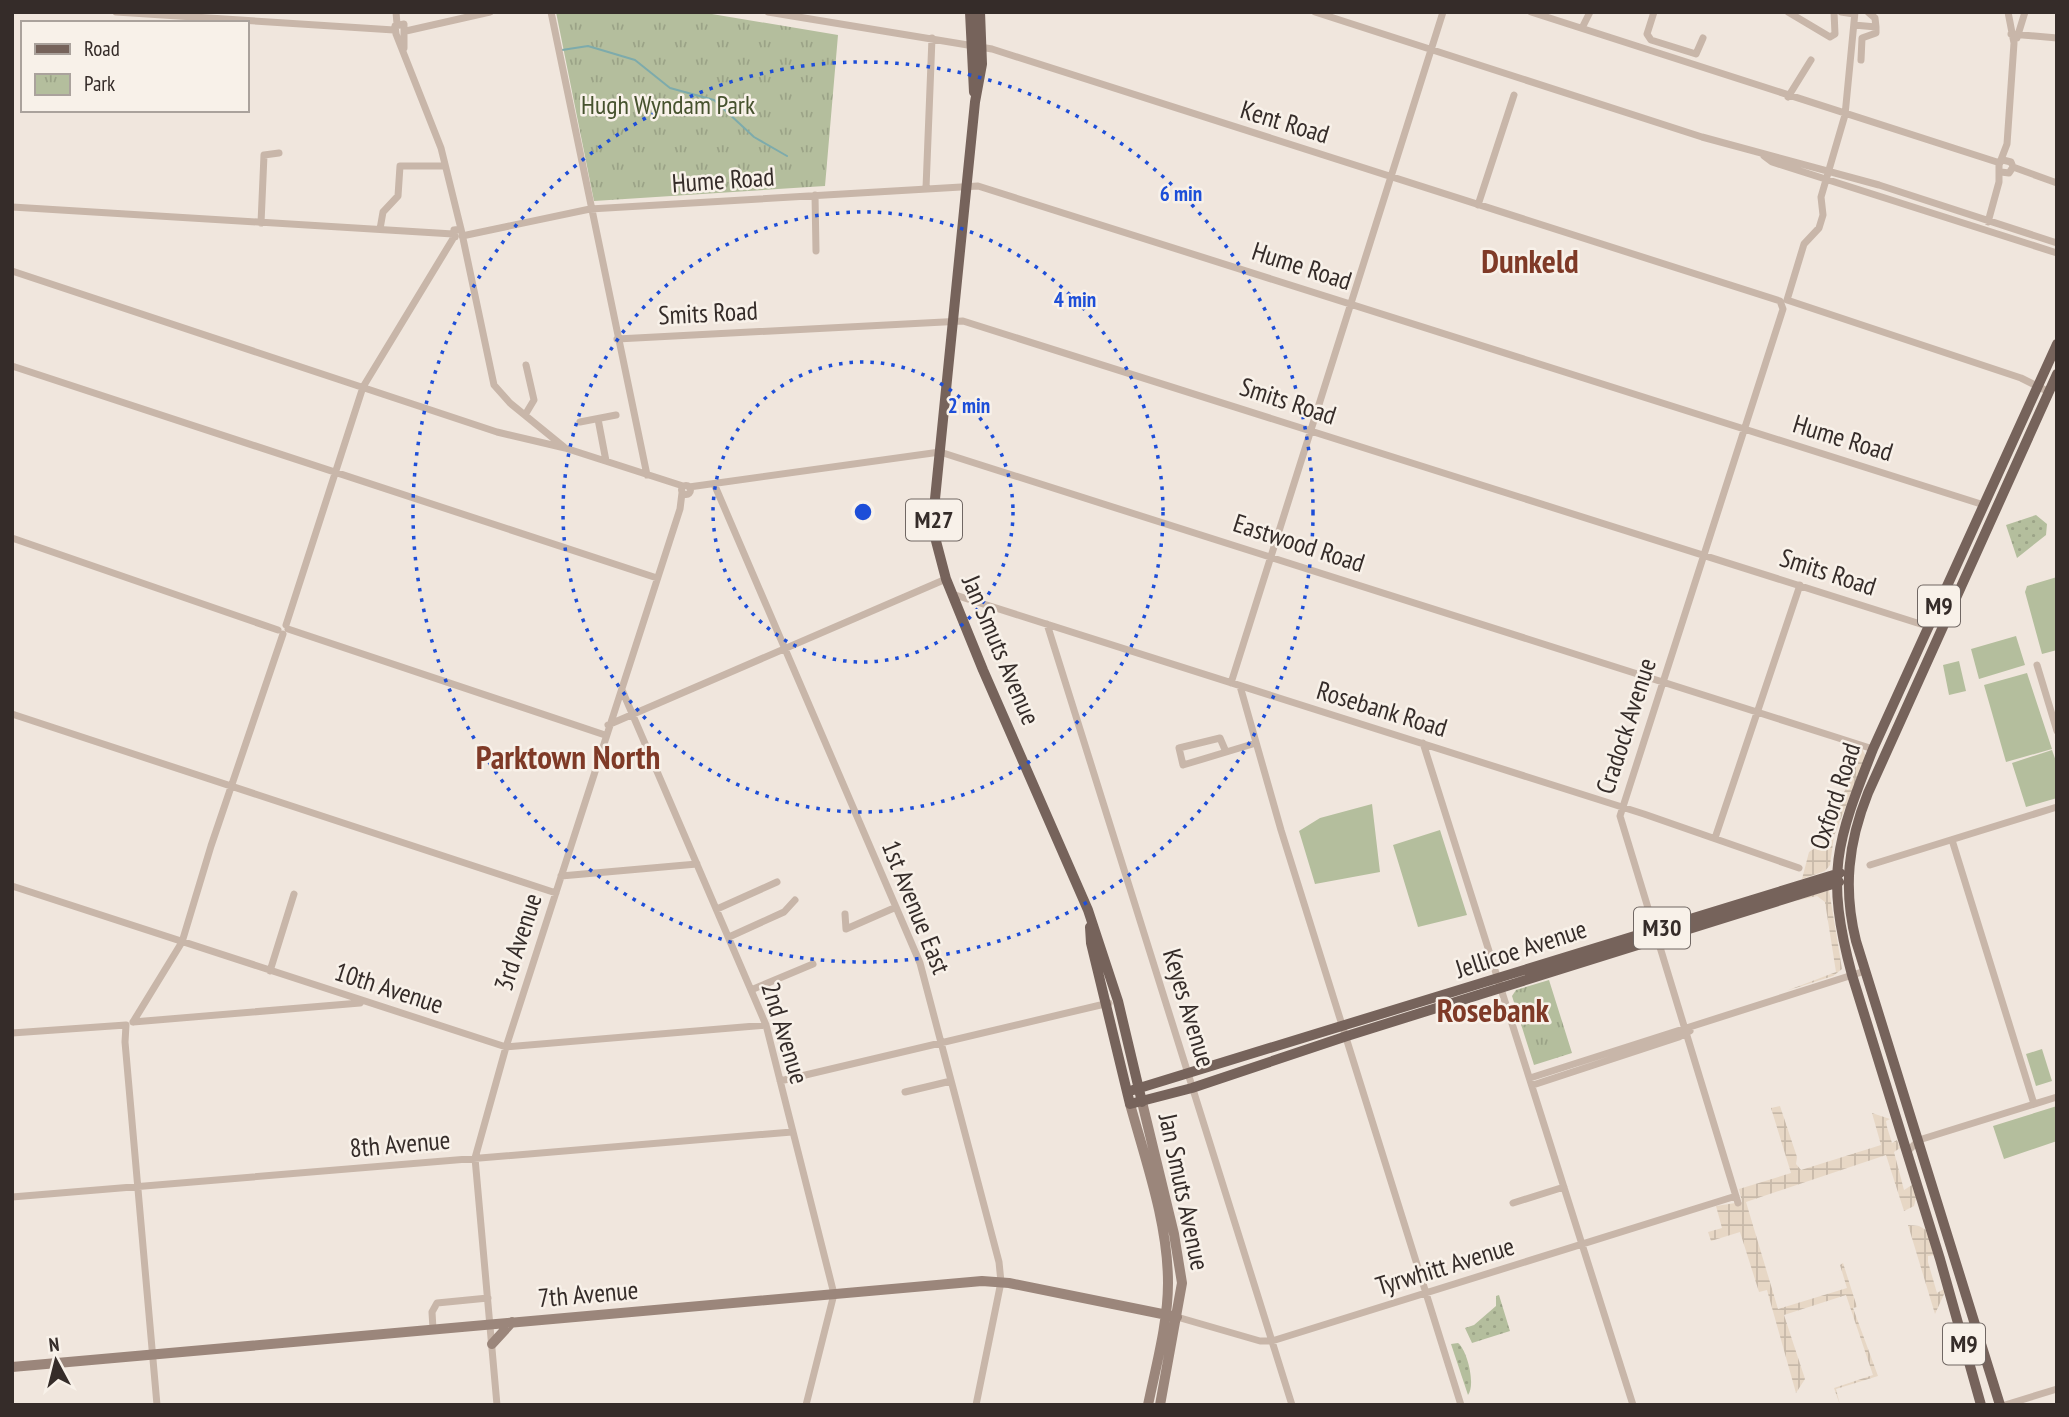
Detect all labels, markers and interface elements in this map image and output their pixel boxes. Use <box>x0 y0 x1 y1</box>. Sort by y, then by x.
legend <box>21 21 248 112</box>
text: Road <box>84 35 120 62</box>
text: Park <box>84 70 115 97</box>
park label: Hugh Wyndam Park <box>581 88 755 121</box>
street label: Kent Road <box>1237 92 1333 151</box>
street label: Hume Road <box>671 159 775 200</box>
text: 6 min <box>1160 180 1202 207</box>
street label: Hume Road <box>1248 234 1356 297</box>
district label: Dunkeld <box>1481 239 1579 282</box>
text: 4 min <box>1054 286 1096 313</box>
street label: Smits Road <box>657 293 759 332</box>
street label: Smits Road <box>1236 369 1341 432</box>
text: 2 min <box>948 392 990 419</box>
street label: Hume Road <box>1789 407 1897 468</box>
centre of rings <box>851 500 875 524</box>
road number: M27 <box>906 500 962 540</box>
street label: Eastwood Road <box>1229 506 1369 579</box>
street label: Smits Road <box>1776 540 1881 603</box>
street label: Jan Smuts Avenue <box>955 569 1048 730</box>
road number: M9 <box>1918 586 1960 626</box>
street label: Cradock Avenue <box>1588 654 1663 798</box>
street label: Rosebank Road <box>1313 673 1451 744</box>
district label: Parktown North <box>476 735 660 778</box>
street label: Oxford Road <box>1802 738 1867 853</box>
street label: 1st Avenue East <box>875 835 958 978</box>
street label: 3rd Avenue <box>486 889 549 995</box>
road number: M30 <box>1634 908 1690 948</box>
street label: Jellicoe Avenue <box>1450 912 1591 986</box>
street label: Keyes Avenue <box>1156 945 1223 1071</box>
street label: 10th Avenue <box>331 954 448 1021</box>
street label: 2nd Avenue <box>754 978 817 1088</box>
district label: Rosebank <box>1437 988 1550 1031</box>
street label: Jan Smuts Avenue <box>1152 1110 1217 1273</box>
street label: 8th Avenue <box>348 1123 452 1164</box>
street label: Tyrwhitt Avenue <box>1372 1229 1518 1302</box>
street label: 7th Avenue <box>536 1273 640 1314</box>
road number: M9 <box>1943 1324 1985 1364</box>
north arrow <box>21 1326 91 1396</box>
text: N <box>47 1332 60 1357</box>

